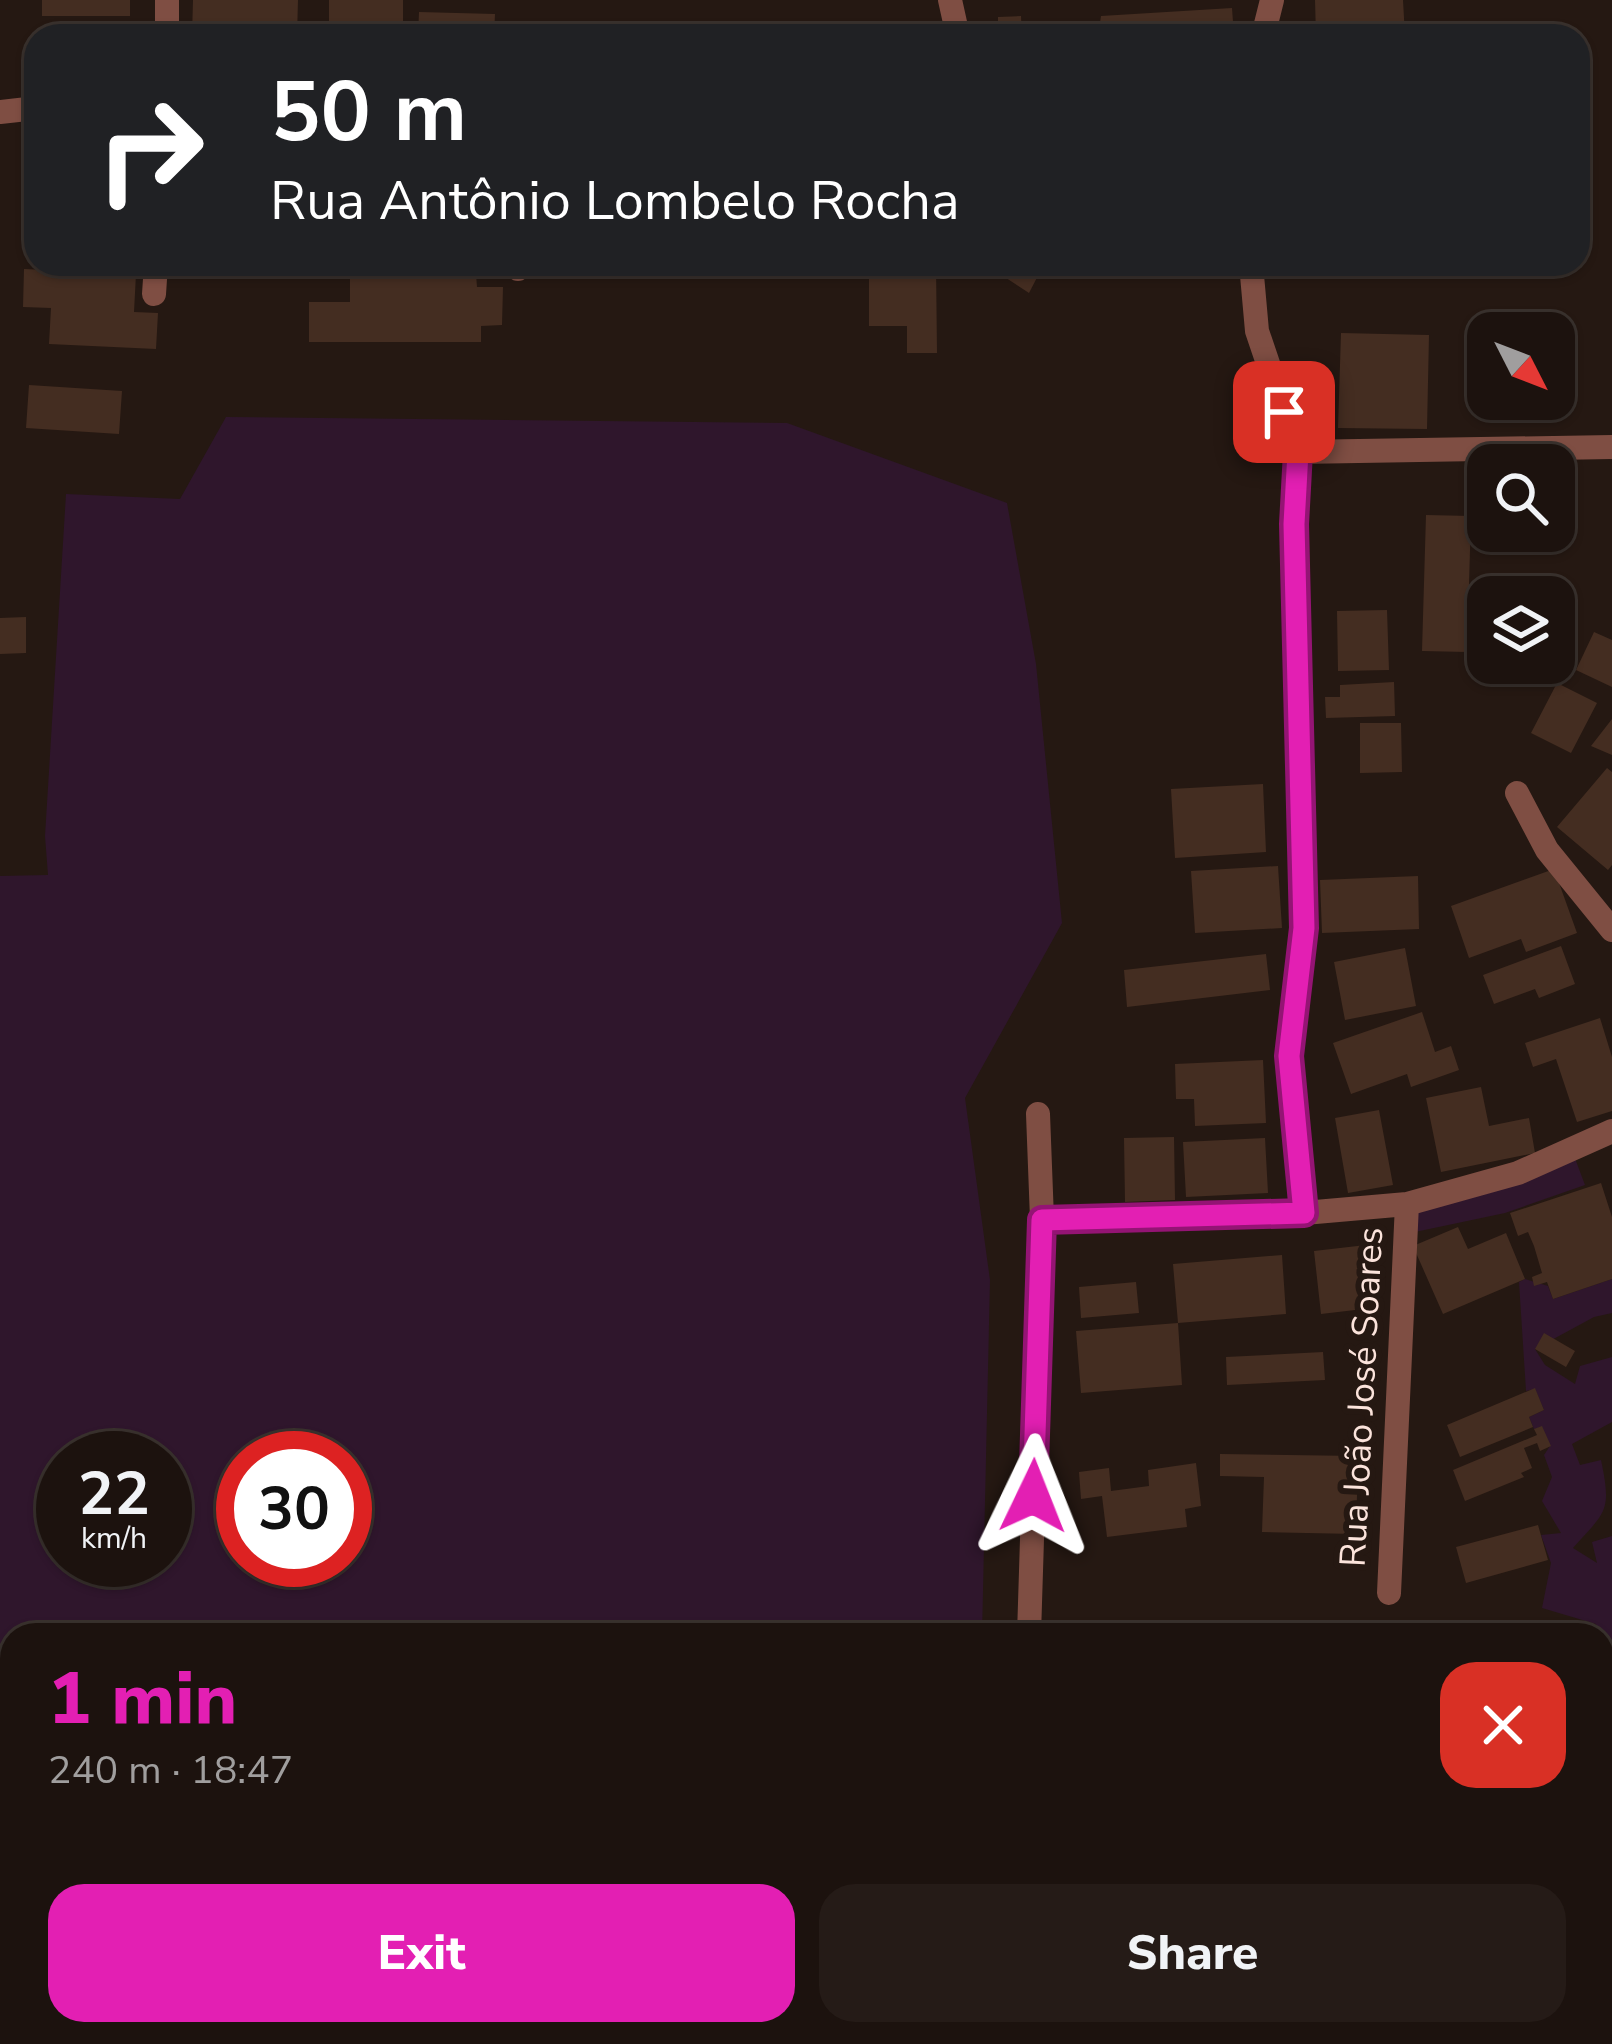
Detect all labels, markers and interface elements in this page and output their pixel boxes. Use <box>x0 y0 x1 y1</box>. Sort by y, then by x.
text: 50 m <box>270 55 467 170</box>
icon: right <box>72 72 228 228</box>
text: Rua Antônio Lombelo Rocha <box>270 164 960 238</box>
north arrow <box>1467 312 1575 420</box>
map controls <box>1467 312 1575 684</box>
pin <box>1233 361 1335 463</box>
icon: arrive <box>1251 379 1317 445</box>
button: search <box>1467 444 1575 552</box>
button: layers <box>1467 576 1575 684</box>
street label: Rua João José Soares <box>1329 1226 1395 1568</box>
speed limit sign: 30 <box>216 1431 372 1587</box>
position arrow <box>970 1433 1096 1559</box>
text: 22 <box>78 1453 150 1535</box>
text: km/h <box>81 1518 147 1559</box>
text: 1 min <box>48 1650 237 1748</box>
button: close <box>1440 1662 1566 1788</box>
text: 240 m · 18:47 <box>48 1744 293 1797</box>
button: Exit <box>48 1884 795 2022</box>
button: Share <box>819 1884 1566 2022</box>

